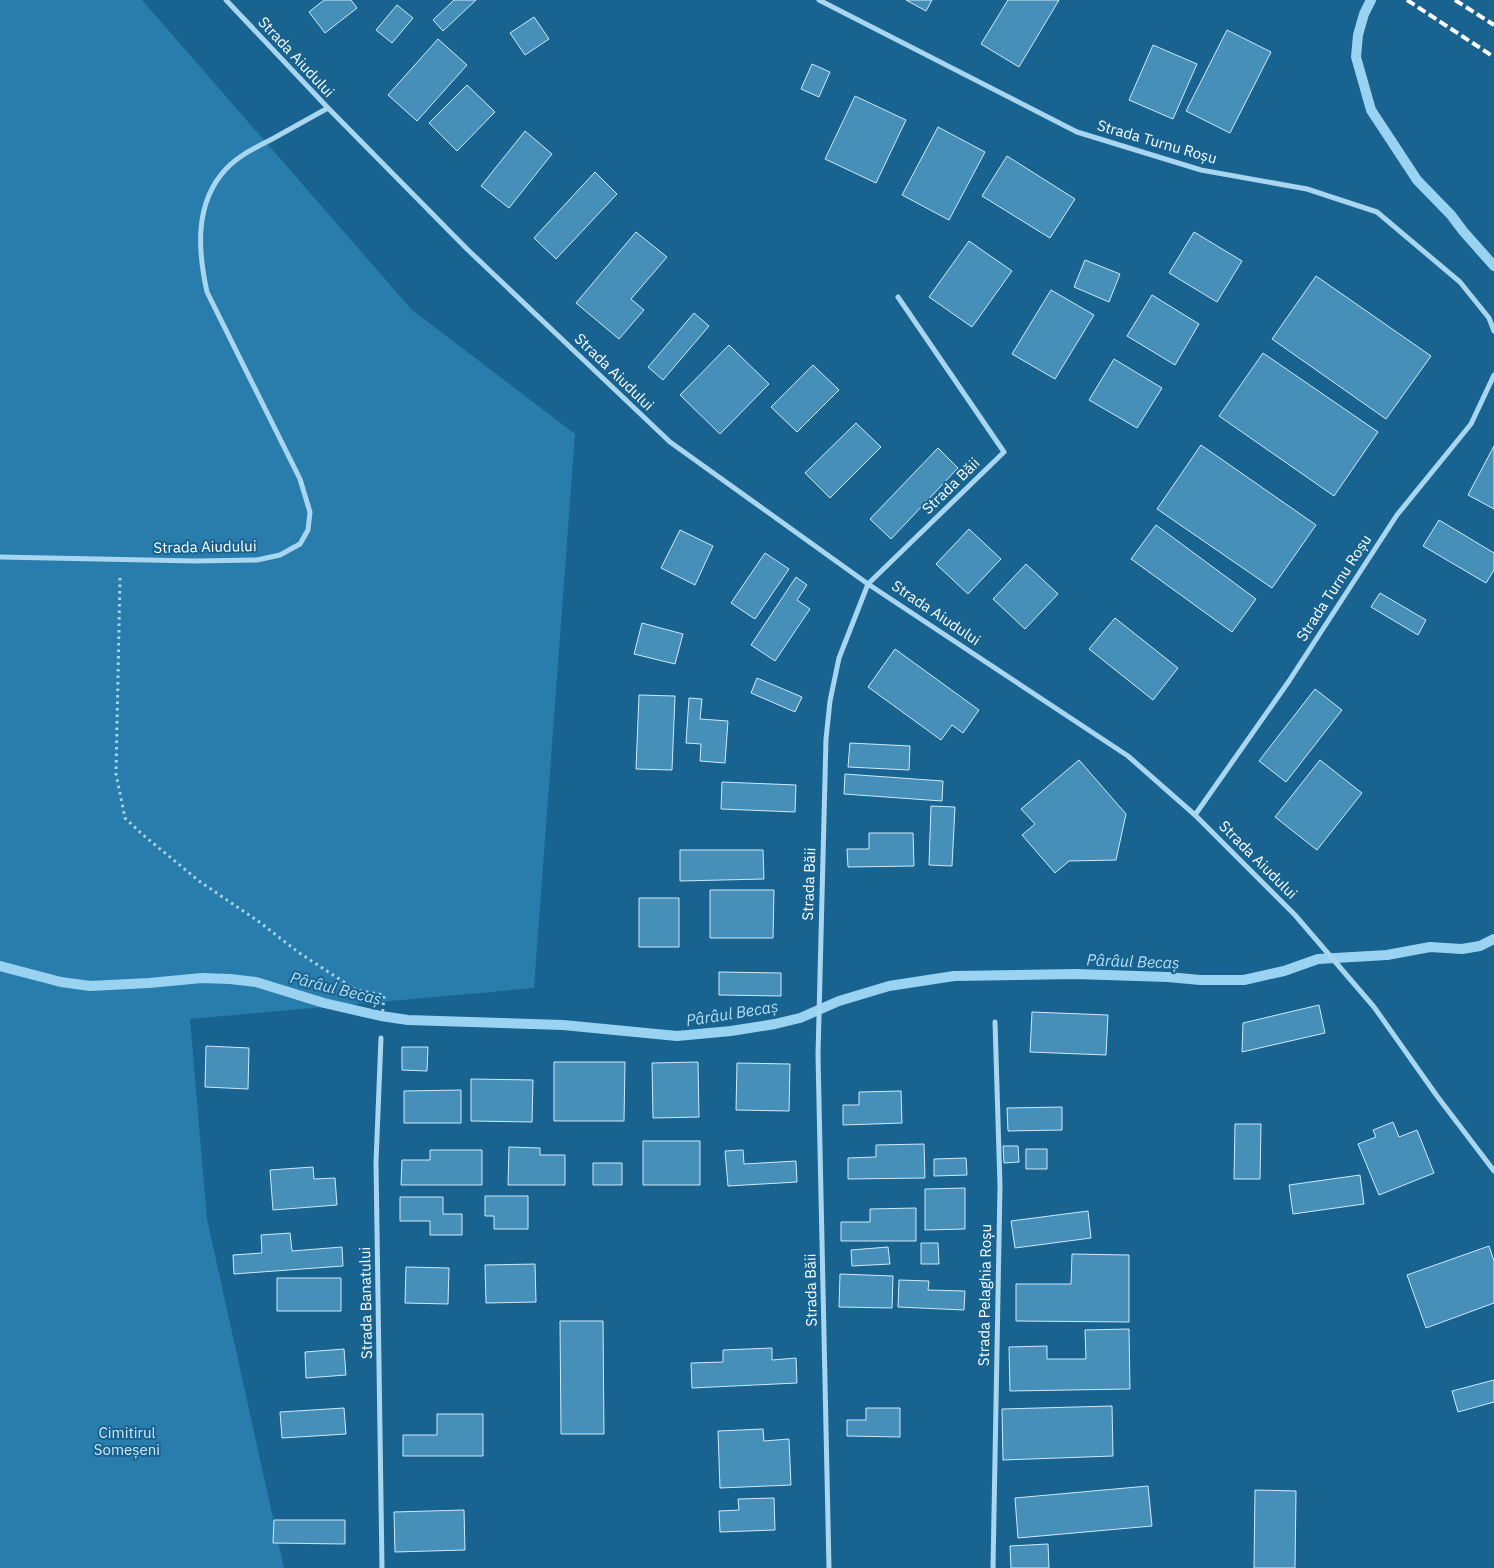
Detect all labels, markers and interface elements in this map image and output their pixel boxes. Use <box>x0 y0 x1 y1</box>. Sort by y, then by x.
street label: Strada Aiudului <box>254 12 338 101</box>
street label: Strada Turnu Roșu <box>1095 115 1219 168</box>
street label: Strada Aiudului <box>571 329 658 414</box>
street label: Strada Băii <box>918 453 984 518</box>
street label: Strada Turnu Roșu <box>1292 531 1375 645</box>
street label: Strada Aiudului <box>153 536 257 557</box>
street label: Strada Aiudului <box>888 576 984 649</box>
street label: Strada Aiudului <box>1215 816 1302 903</box>
street label: Strada Băii <box>798 847 819 921</box>
water label: Pârâul Becaș <box>1086 949 1180 973</box>
water label: Pârâul Becaș <box>288 967 384 1009</box>
water label: Pârâul Becaș <box>684 996 780 1030</box>
street label: Strada Pelaghia Roșu <box>974 1224 995 1366</box>
street label: Strada Banatului <box>355 1247 376 1359</box>
street label: Strada Băii <box>800 1253 821 1327</box>
park label: Cimitirul Someșeni <box>94 1423 160 1459</box>

